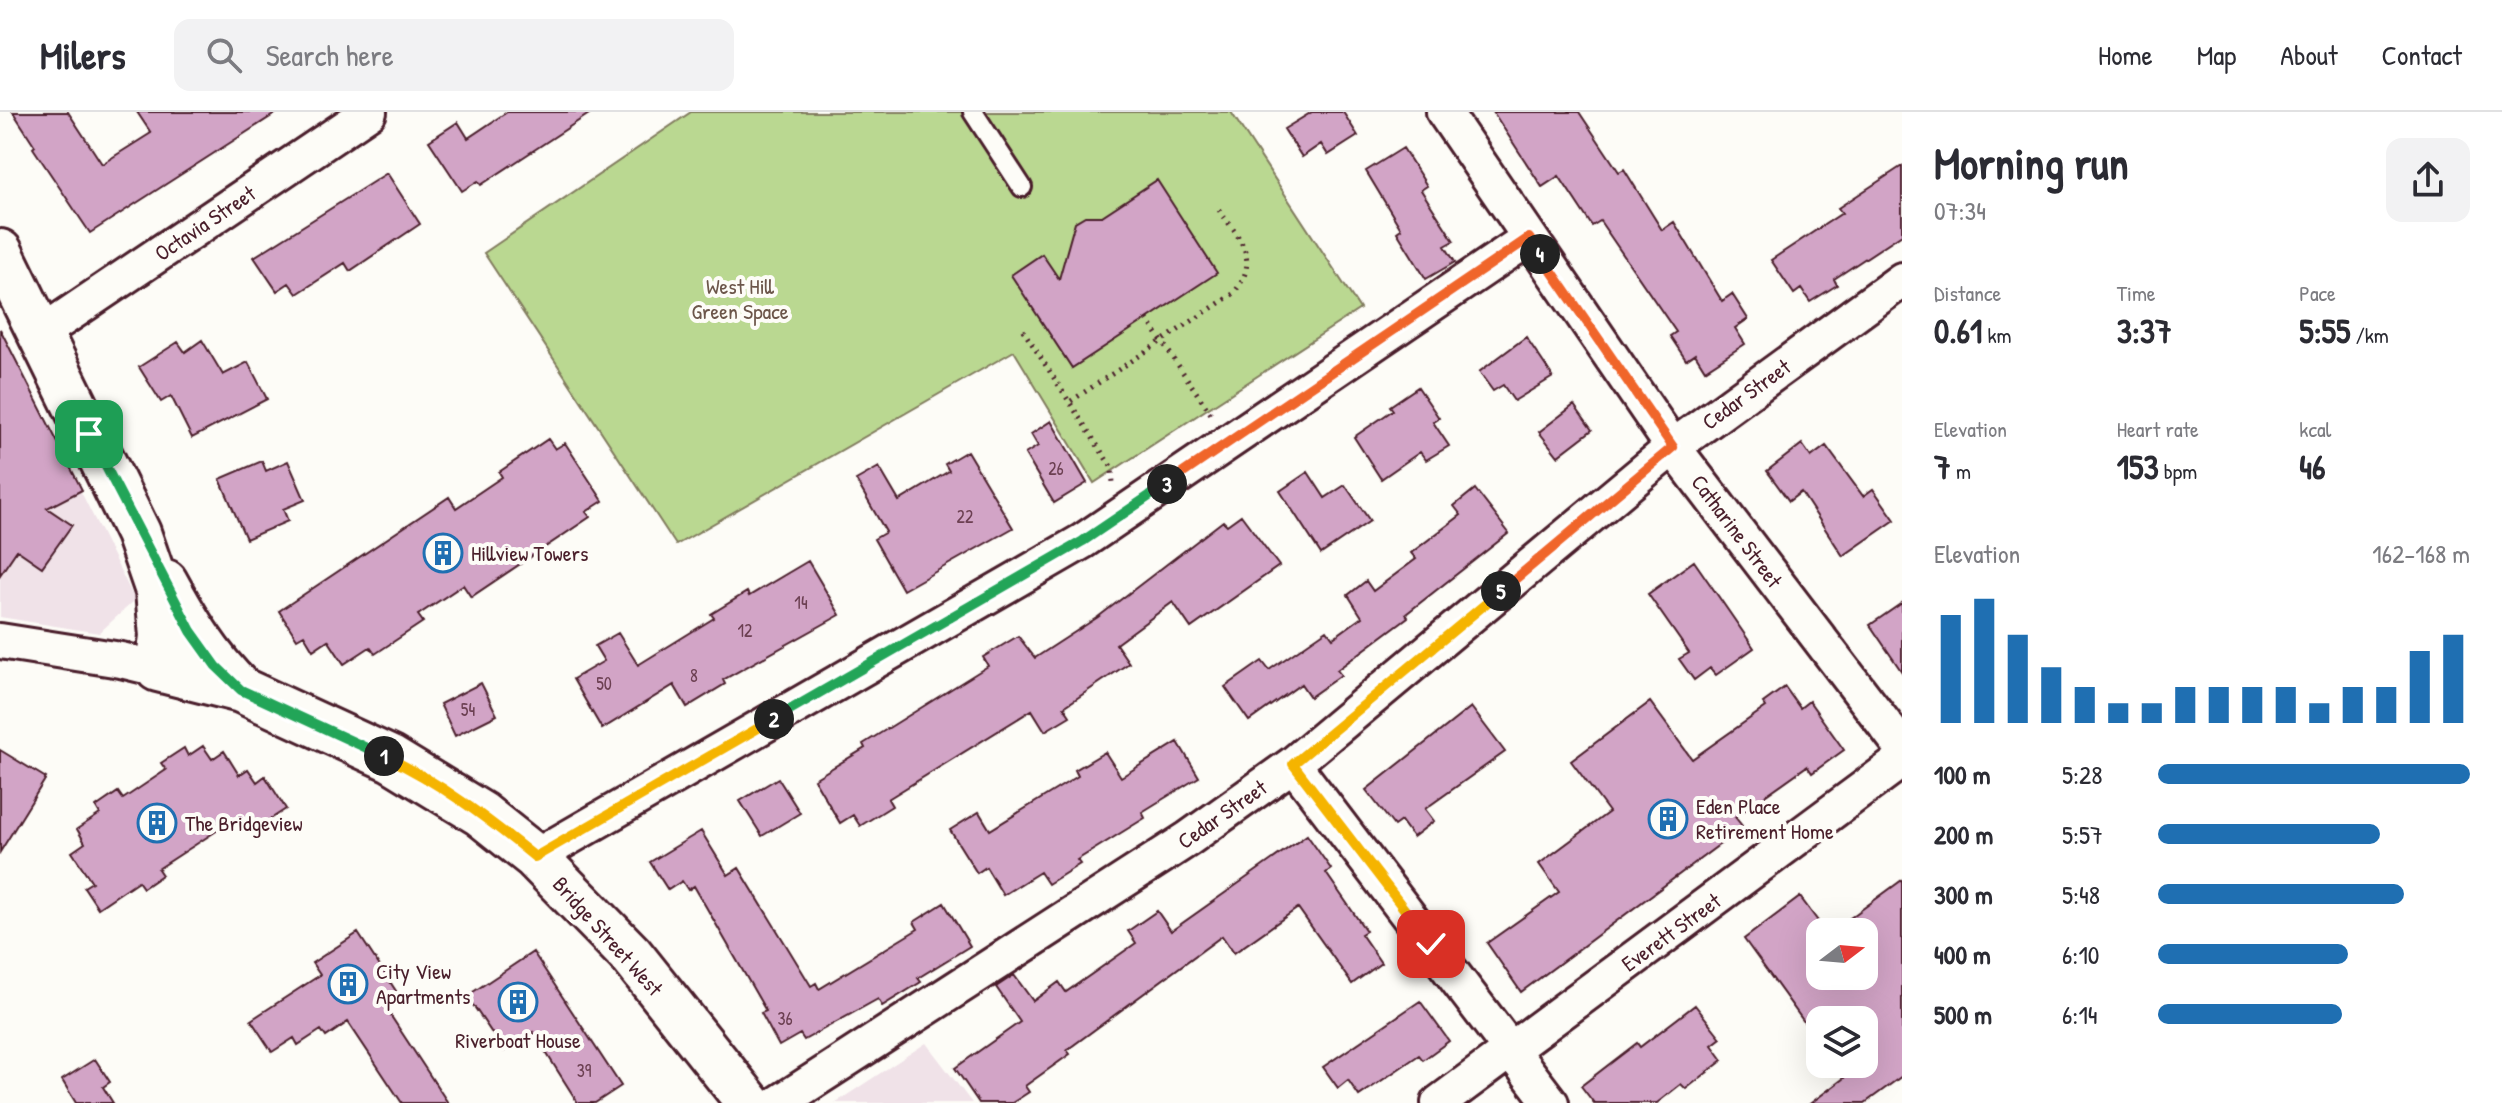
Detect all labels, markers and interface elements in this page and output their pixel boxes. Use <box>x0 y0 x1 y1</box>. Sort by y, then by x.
search box <box>174 19 734 91</box>
text: Milers <box>40 29 126 81</box>
icon: search <box>202 33 246 77</box>
text: Search here <box>266 35 394 75</box>
text: Home <box>2098 36 2153 74</box>
text: Map <box>2197 36 2236 74</box>
text: About <box>2280 36 2338 74</box>
text: Contact <box>2382 36 2462 74</box>
text: Morning run <box>1934 133 2129 193</box>
button: share <box>2386 138 2470 222</box>
street label: Octavia Street <box>149 178 262 268</box>
text: 07:34 <box>1934 193 1986 228</box>
pin: 4 <box>1520 234 1560 274</box>
text: 4 <box>1536 239 1544 269</box>
park label: West Hill Green Space <box>692 271 789 326</box>
text: Distance <box>1934 278 2001 308</box>
text: Time <box>2117 278 2156 308</box>
text: Pace <box>2299 278 2336 308</box>
text: 0.61 <box>1934 308 1982 354</box>
text: 3:37 <box>2117 308 2172 354</box>
text: 5:55 <box>2299 308 2350 354</box>
text: km <box>1982 320 2012 350</box>
text: /km <box>2350 320 2389 350</box>
street label: Cedar Street <box>1696 351 1797 436</box>
pin <box>55 400 123 468</box>
icon: arrive <box>67 412 111 456</box>
text: Elevation <box>1934 414 2007 444</box>
text: Heart rate <box>2117 414 2199 444</box>
text: kcal <box>2299 414 2331 444</box>
text: 7 <box>1934 444 1951 490</box>
text: 153 <box>2117 444 2159 490</box>
text: 46 <box>2299 444 2326 490</box>
house number: 26 <box>1048 456 1064 481</box>
text: m <box>1951 456 1971 486</box>
text: bpm <box>2159 456 2197 486</box>
pin: 3 <box>1147 464 1187 504</box>
street label: Catharine Street <box>1685 468 1790 594</box>
text: 3 <box>1162 469 1172 499</box>
house number: 22 <box>957 504 974 529</box>
building icon: Hillview Towers <box>422 532 464 574</box>
text: Elevation <box>1934 536 2020 571</box>
text: 162–168 m <box>2372 536 2470 571</box>
place label: Hillview Towers <box>471 538 588 568</box>
pin: 5 <box>1481 571 1521 611</box>
text: 5 <box>1496 576 1506 606</box>
house number: 14 <box>794 590 808 615</box>
house number: 12 <box>738 618 753 643</box>
house number: 8 <box>690 663 698 688</box>
house number: 50 <box>596 671 612 696</box>
house number: 54 <box>461 697 475 722</box>
pin: 2 <box>754 699 794 739</box>
text: 2 <box>769 704 779 734</box>
pin: 1 <box>364 736 404 776</box>
text: 1 <box>380 741 388 771</box>
text: 100 m <box>1934 757 1990 792</box>
text: 5:28 <box>2062 757 2102 792</box>
street label: Cedar Street <box>1171 772 1273 856</box>
place label: Eden Place Retirement Home <box>1696 791 1834 846</box>
building icon: Eden Place Retirement Home <box>1647 798 1689 840</box>
building icon: The Bridgeview <box>136 802 178 844</box>
place label: The Bridgeview <box>185 808 303 838</box>
text: 200 m <box>1934 817 1993 852</box>
text: 5:57 <box>2062 817 2103 852</box>
street label: Bridge Street West <box>546 870 670 1003</box>
text: 300 m <box>1934 877 1993 912</box>
text: 5:48 <box>2062 877 2100 912</box>
street label: Everett Street <box>1615 886 1727 978</box>
pin <box>1397 910 1465 978</box>
north arrow <box>1806 918 1878 990</box>
map controls <box>1806 918 1878 1078</box>
icon: check <box>1409 922 1453 966</box>
text: 400 m <box>1934 937 1991 972</box>
text: 6:10 <box>2062 937 2100 972</box>
place label: City View Apartments <box>376 956 471 1011</box>
building icon: City View Apartments <box>327 963 369 1005</box>
building icon: Riverboat House <box>497 981 539 1023</box>
text: 500 m <box>1934 997 1992 1032</box>
text: 6:14 <box>2062 997 2098 1032</box>
house number: 36 <box>777 1006 793 1031</box>
button: layers <box>1806 1006 1878 1078</box>
place label: Riverboat House <box>455 1025 581 1055</box>
house number: 39 <box>577 1058 592 1083</box>

